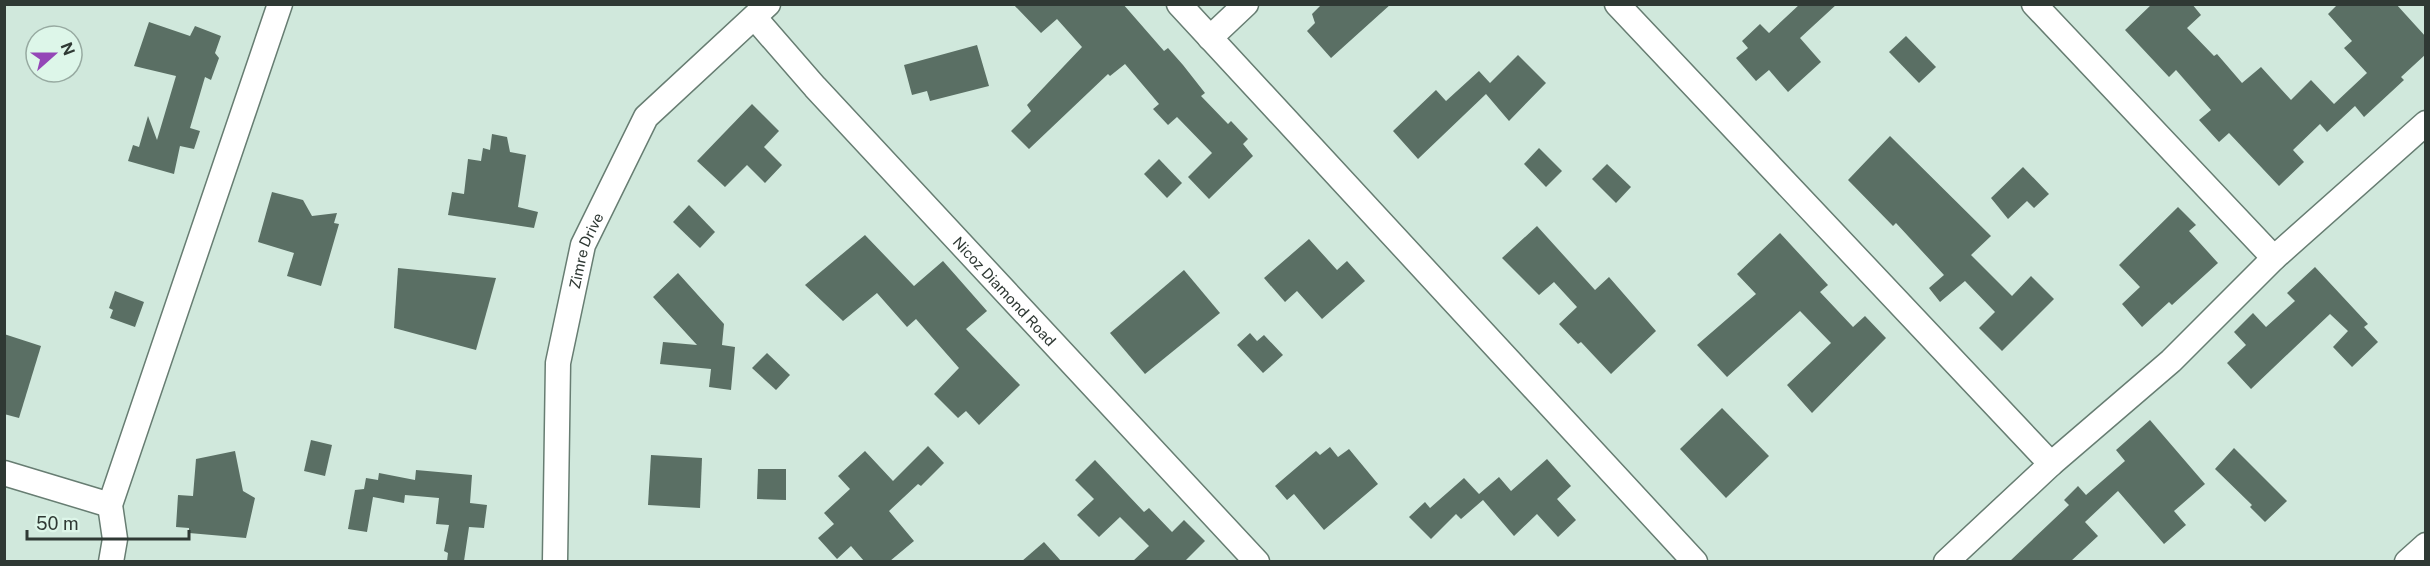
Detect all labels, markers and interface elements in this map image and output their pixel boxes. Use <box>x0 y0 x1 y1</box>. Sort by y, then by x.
north arrow <box>24 24 84 84</box>
text: N <box>56 40 79 58</box>
street label: Zimre Drive <box>565 210 606 290</box>
street label: Nicoz Diamond Road <box>950 233 1060 349</box>
scale bar <box>27 503 189 541</box>
text: 50 m <box>36 513 79 534</box>

